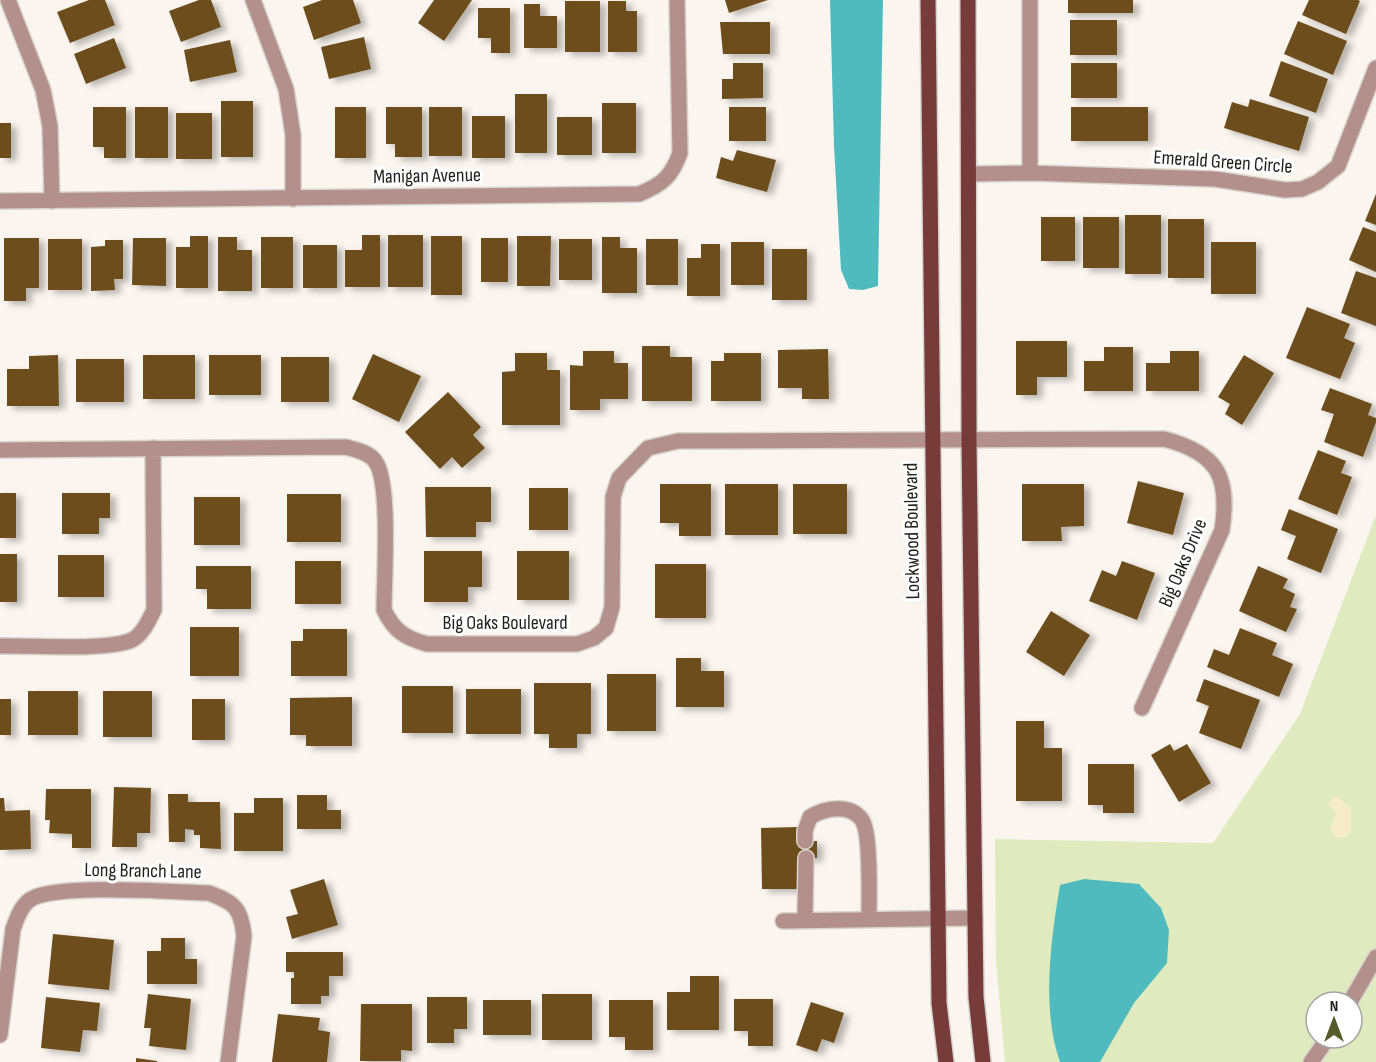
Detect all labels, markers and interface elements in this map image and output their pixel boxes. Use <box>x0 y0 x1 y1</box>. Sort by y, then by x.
street label: Emerald Green Circle <box>1153 145 1293 179</box>
street label: Manigan Avenue <box>373 163 481 189</box>
street label: Lockwood Boulevard <box>899 463 925 599</box>
street label: Big Oaks Drive <box>1154 515 1212 611</box>
street label: Big Oaks Boulevard <box>443 611 567 635</box>
street label: Long Branch Lane <box>84 858 202 884</box>
north arrow <box>1304 990 1364 1050</box>
text: N <box>1330 997 1338 1016</box>

